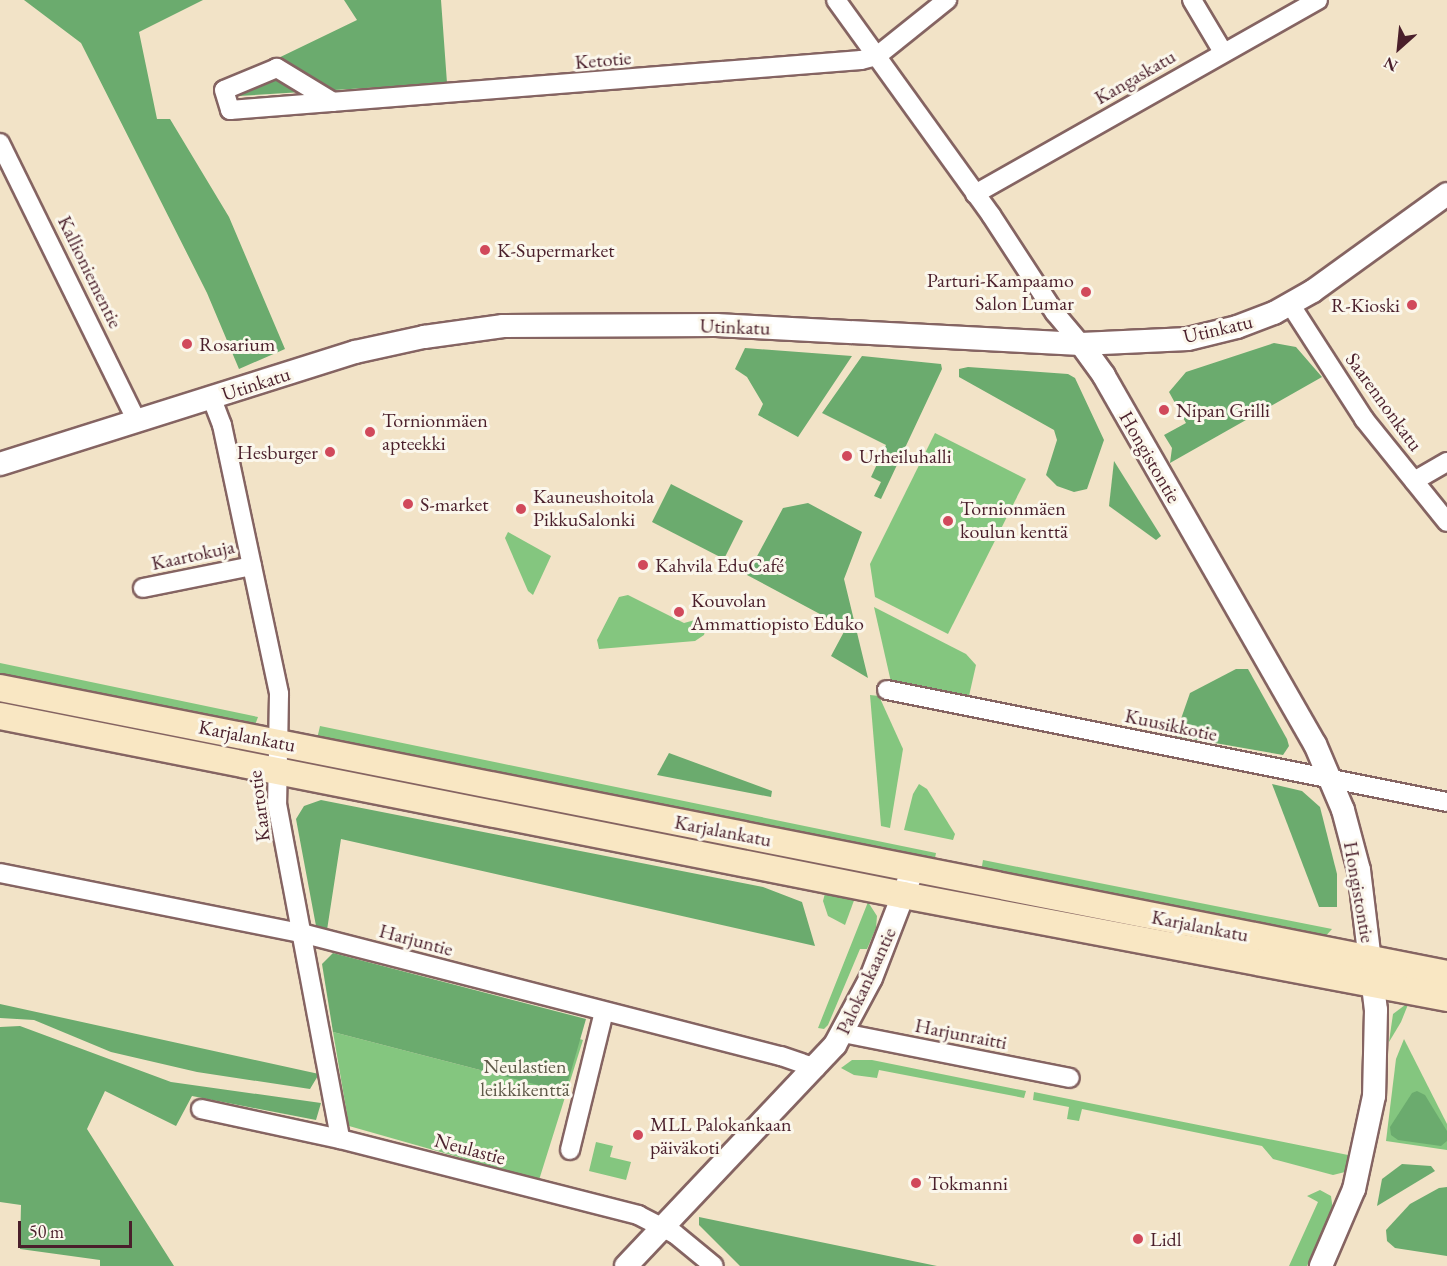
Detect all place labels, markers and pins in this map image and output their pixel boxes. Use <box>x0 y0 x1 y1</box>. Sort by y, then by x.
place label: K-Supermarket <box>497 238 614 262</box>
marker: K-Supermarket <box>478 243 492 257</box>
place label: Parturi-Kampaamo Salon Lumar <box>927 268 1074 315</box>
marker: Parturi-Kampaamo Salon Lumar <box>1079 285 1093 299</box>
place label: R-Kioski <box>1331 293 1400 317</box>
marker: R-Kioski <box>1405 298 1419 312</box>
place label: Rosarium <box>199 332 275 356</box>
marker: Rosarium <box>180 337 194 351</box>
place label: Nipan Grilli <box>1176 398 1270 422</box>
marker: Nipan Grilli <box>1157 403 1171 417</box>
place label: Tornionmäen apteekki <box>382 408 488 455</box>
marker: Tornionmäen apteekki <box>363 425 377 439</box>
place label: Hesburger <box>237 440 318 464</box>
place label: Urheiluhalli <box>859 444 952 468</box>
marker: Hesburger <box>323 445 337 459</box>
marker: Urheiluhalli <box>840 449 854 463</box>
place label: Kauneushoitola PikkuSalonki <box>533 485 654 532</box>
place label: S-market <box>420 492 488 516</box>
marker: S-market <box>401 497 415 511</box>
place label: Tornionmäen koulun kenttä <box>960 497 1068 544</box>
marker: Kauneushoitola PikkuSalonki <box>514 502 528 516</box>
marker: Tornionmäen koulun kenttä <box>941 514 955 528</box>
place label: Kahvila EduCafé <box>655 553 784 577</box>
marker: Kahvila EduCafé <box>636 558 650 572</box>
place label: Kouvolan Ammattiopisto Eduko <box>691 588 864 635</box>
marker: Kouvolan Ammattiopisto Eduko <box>672 605 686 619</box>
place label: MLL Palokankaan päiväkoti <box>650 1112 792 1159</box>
marker: MLL Palokankaan päiväkoti <box>631 1128 645 1142</box>
place label: Tokmanni <box>928 1171 1008 1195</box>
marker: Tokmanni <box>909 1176 923 1190</box>
place label: Lidl <box>1150 1227 1181 1251</box>
marker: Lidl <box>1131 1232 1145 1246</box>

